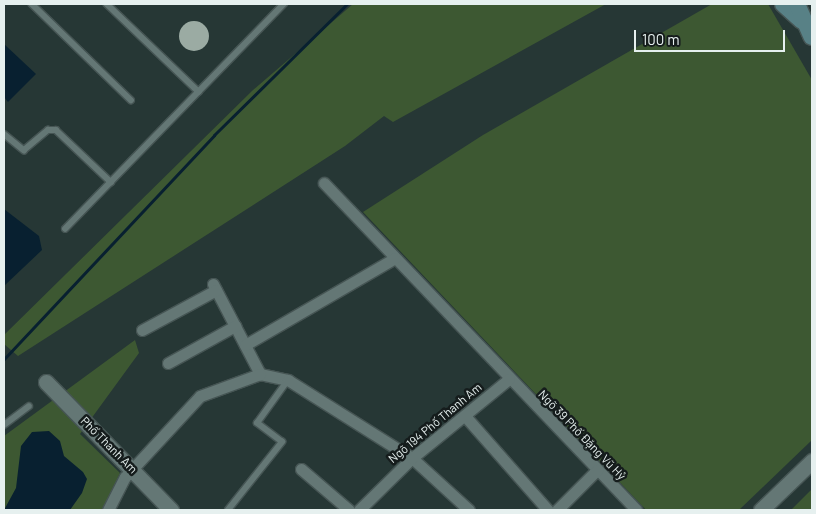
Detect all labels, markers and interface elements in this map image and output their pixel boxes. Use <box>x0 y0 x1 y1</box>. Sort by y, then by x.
scale bar <box>636 20 787 52</box>
text: 100 m <box>642 30 680 48</box>
street label: Ngõ 194 Phố Thanh Am <box>386 380 484 466</box>
street label: Ngõ 39 Phố Đặng Vũ Hỷ <box>535 387 629 483</box>
street label: Phố Thanh Am <box>78 414 140 476</box>

